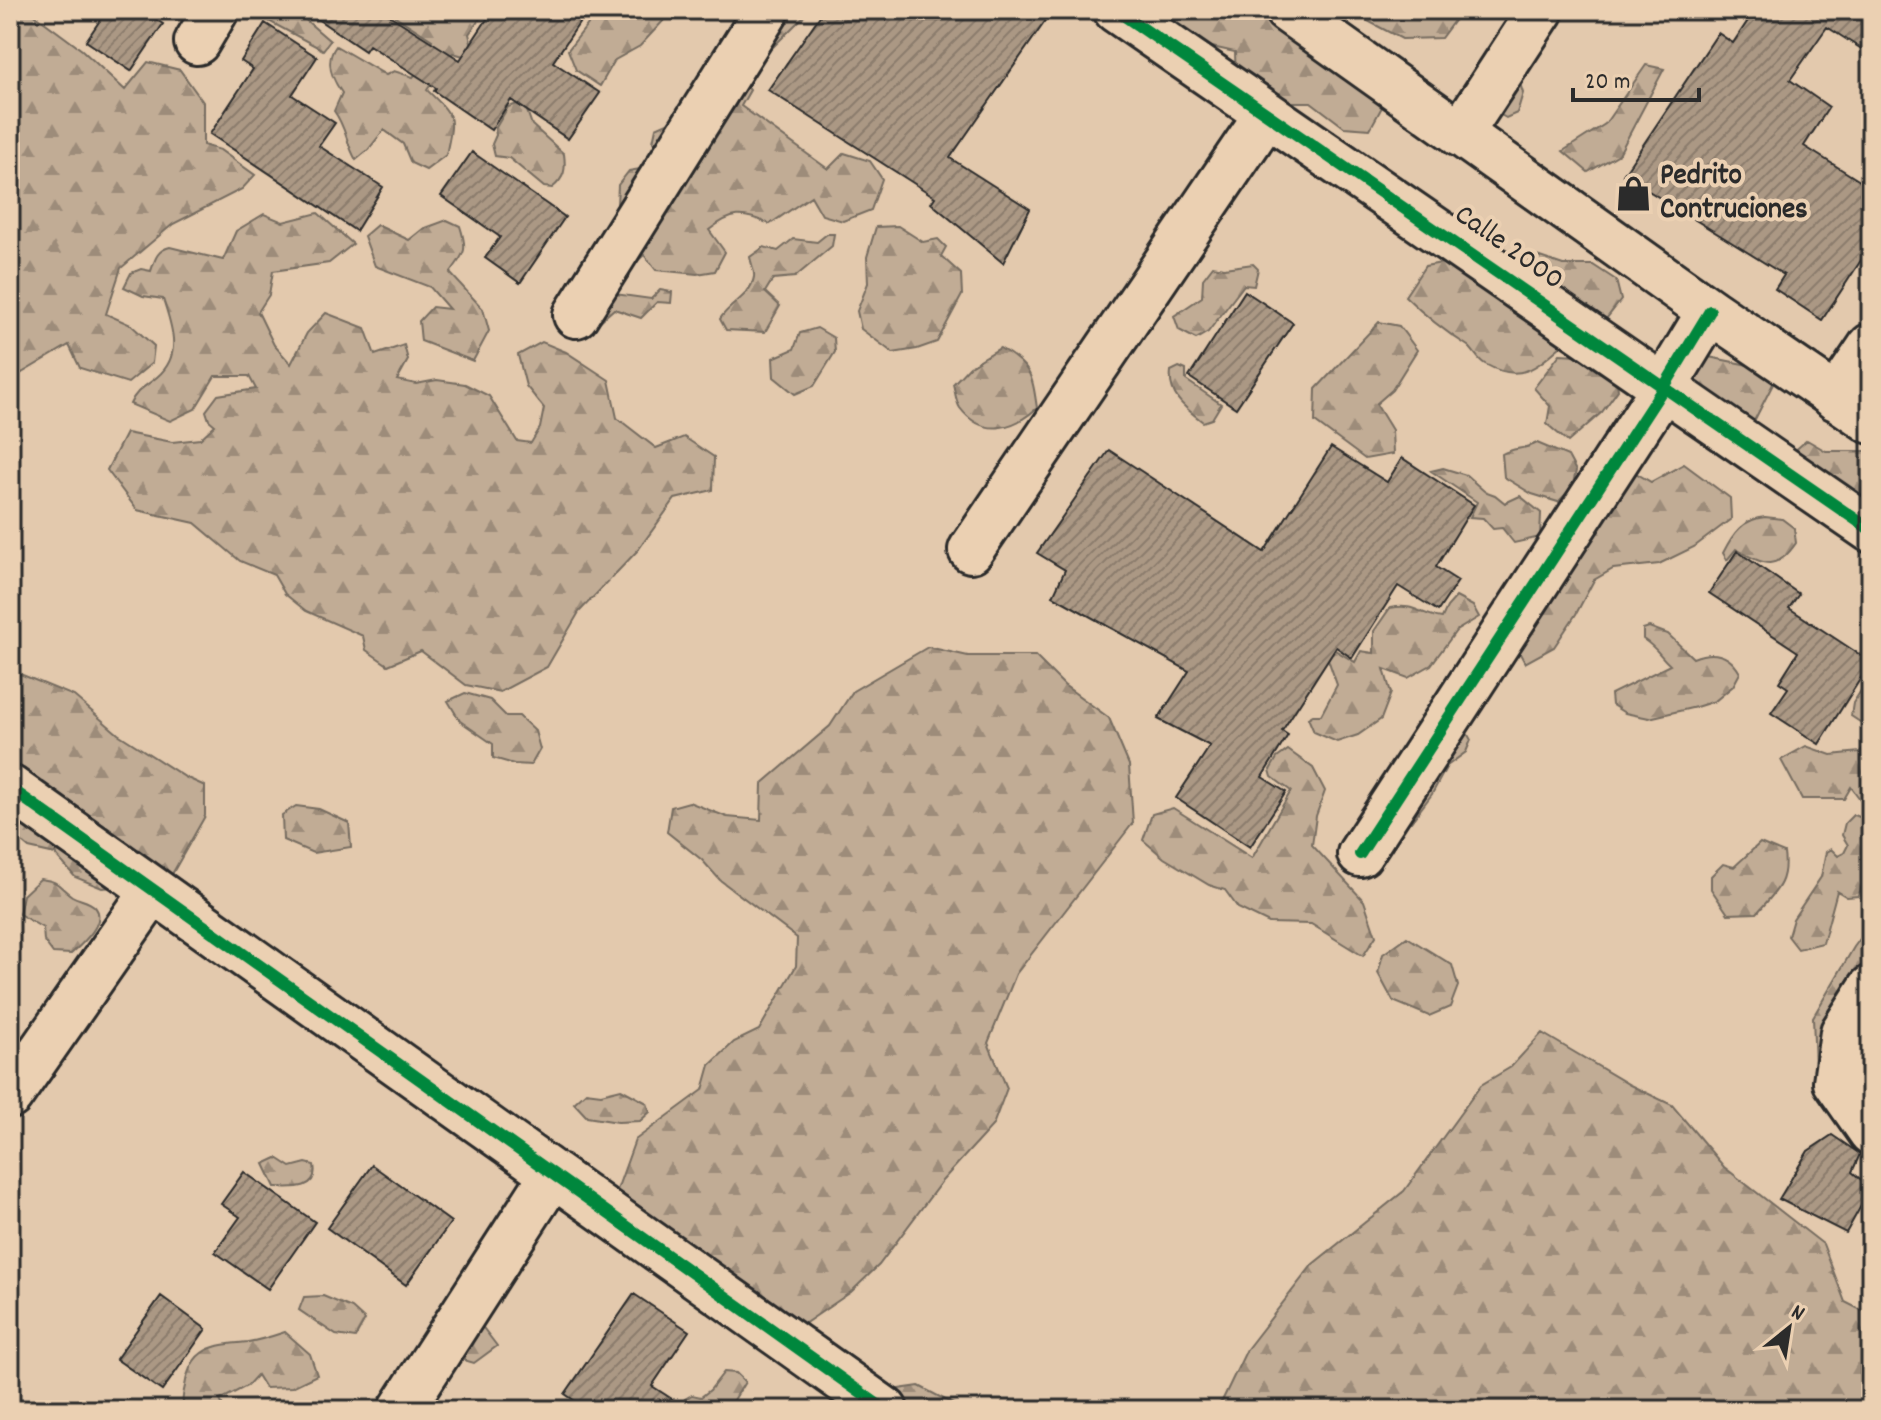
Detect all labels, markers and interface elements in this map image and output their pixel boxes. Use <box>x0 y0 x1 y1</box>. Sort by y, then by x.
scale bar <box>1573 52 1699 102</box>
text: 20 m <box>1585 66 1631 100</box>
place label: Pedrito Contruciones <box>1660 156 1808 233</box>
shop icon: Pedrito Contruciones <box>1615 175 1653 213</box>
street label: Calle 2000 <box>1444 195 1572 303</box>
north arrow <box>1749 1288 1829 1368</box>
text: N <box>1785 1298 1810 1330</box>

